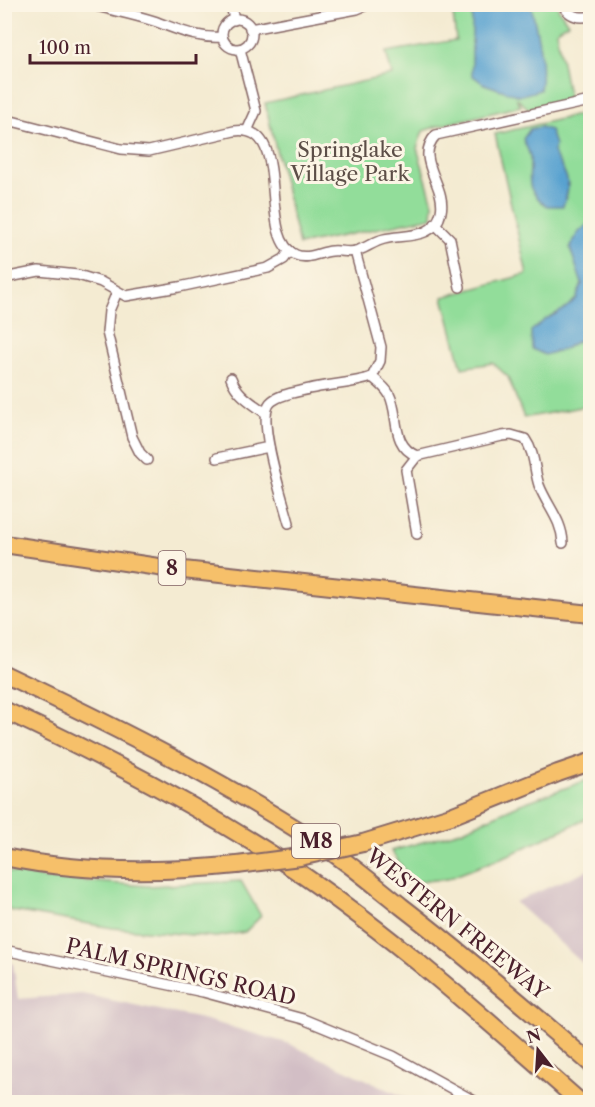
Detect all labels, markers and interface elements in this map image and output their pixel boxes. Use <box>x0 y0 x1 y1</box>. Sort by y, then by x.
scale bar <box>30 27 196 65</box>
text: 100 m <box>39 37 91 59</box>
park label: Springlake Village Park <box>289 137 410 186</box>
road number: 8 <box>158 551 186 585</box>
road number: M8 <box>292 824 340 858</box>
street label: WESTERN FREEWAY <box>361 842 554 1005</box>
street label: PALM SPRINGS ROAD <box>64 933 298 1010</box>
north arrow <box>508 1020 568 1080</box>
text: N <box>524 1024 543 1047</box>

